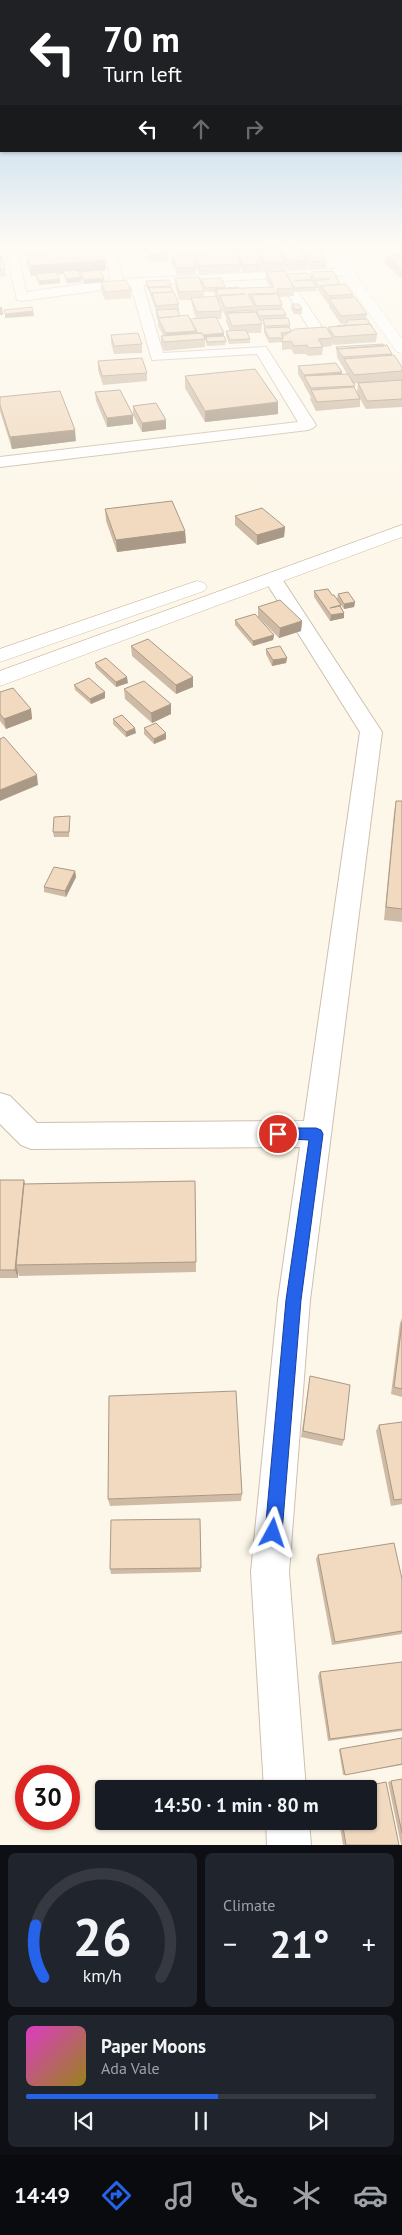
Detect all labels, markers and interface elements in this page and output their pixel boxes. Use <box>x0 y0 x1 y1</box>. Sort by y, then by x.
text: 70 m <box>103 16 180 62</box>
icon: left <box>20 20 85 85</box>
text: Turn left <box>103 60 182 88</box>
icon: left <box>134 115 162 143</box>
icon: ahead <box>187 115 215 143</box>
icon: right <box>240 115 268 143</box>
pin <box>257 1113 299 1155</box>
icon: arrive <box>264 1120 292 1148</box>
position arrow <box>246 1506 298 1558</box>
speed limit sign: 30 <box>15 1765 80 1830</box>
text: 14:50 · 1 min · 80 m <box>153 1793 319 1817</box>
text: Climate <box>223 1895 275 1915</box>
text: 26 <box>73 1903 132 1970</box>
text: 21° <box>270 1919 329 1968</box>
text: − <box>223 1925 237 1962</box>
text: + <box>362 1925 376 1962</box>
text: km/h <box>83 1964 122 1987</box>
text: Paper Moons <box>101 2034 206 2058</box>
text: Ada Vale <box>101 2058 160 2078</box>
icon: previous <box>70 2107 98 2135</box>
icon: pause <box>187 2107 215 2135</box>
icon: next <box>304 2107 332 2135</box>
icon: directions <box>99 2178 134 2213</box>
icon: music <box>162 2178 197 2213</box>
icon: phone <box>226 2178 261 2213</box>
icon: climate <box>289 2178 324 2213</box>
icon: car <box>353 2178 388 2213</box>
text: 14:49 <box>14 2181 70 2209</box>

